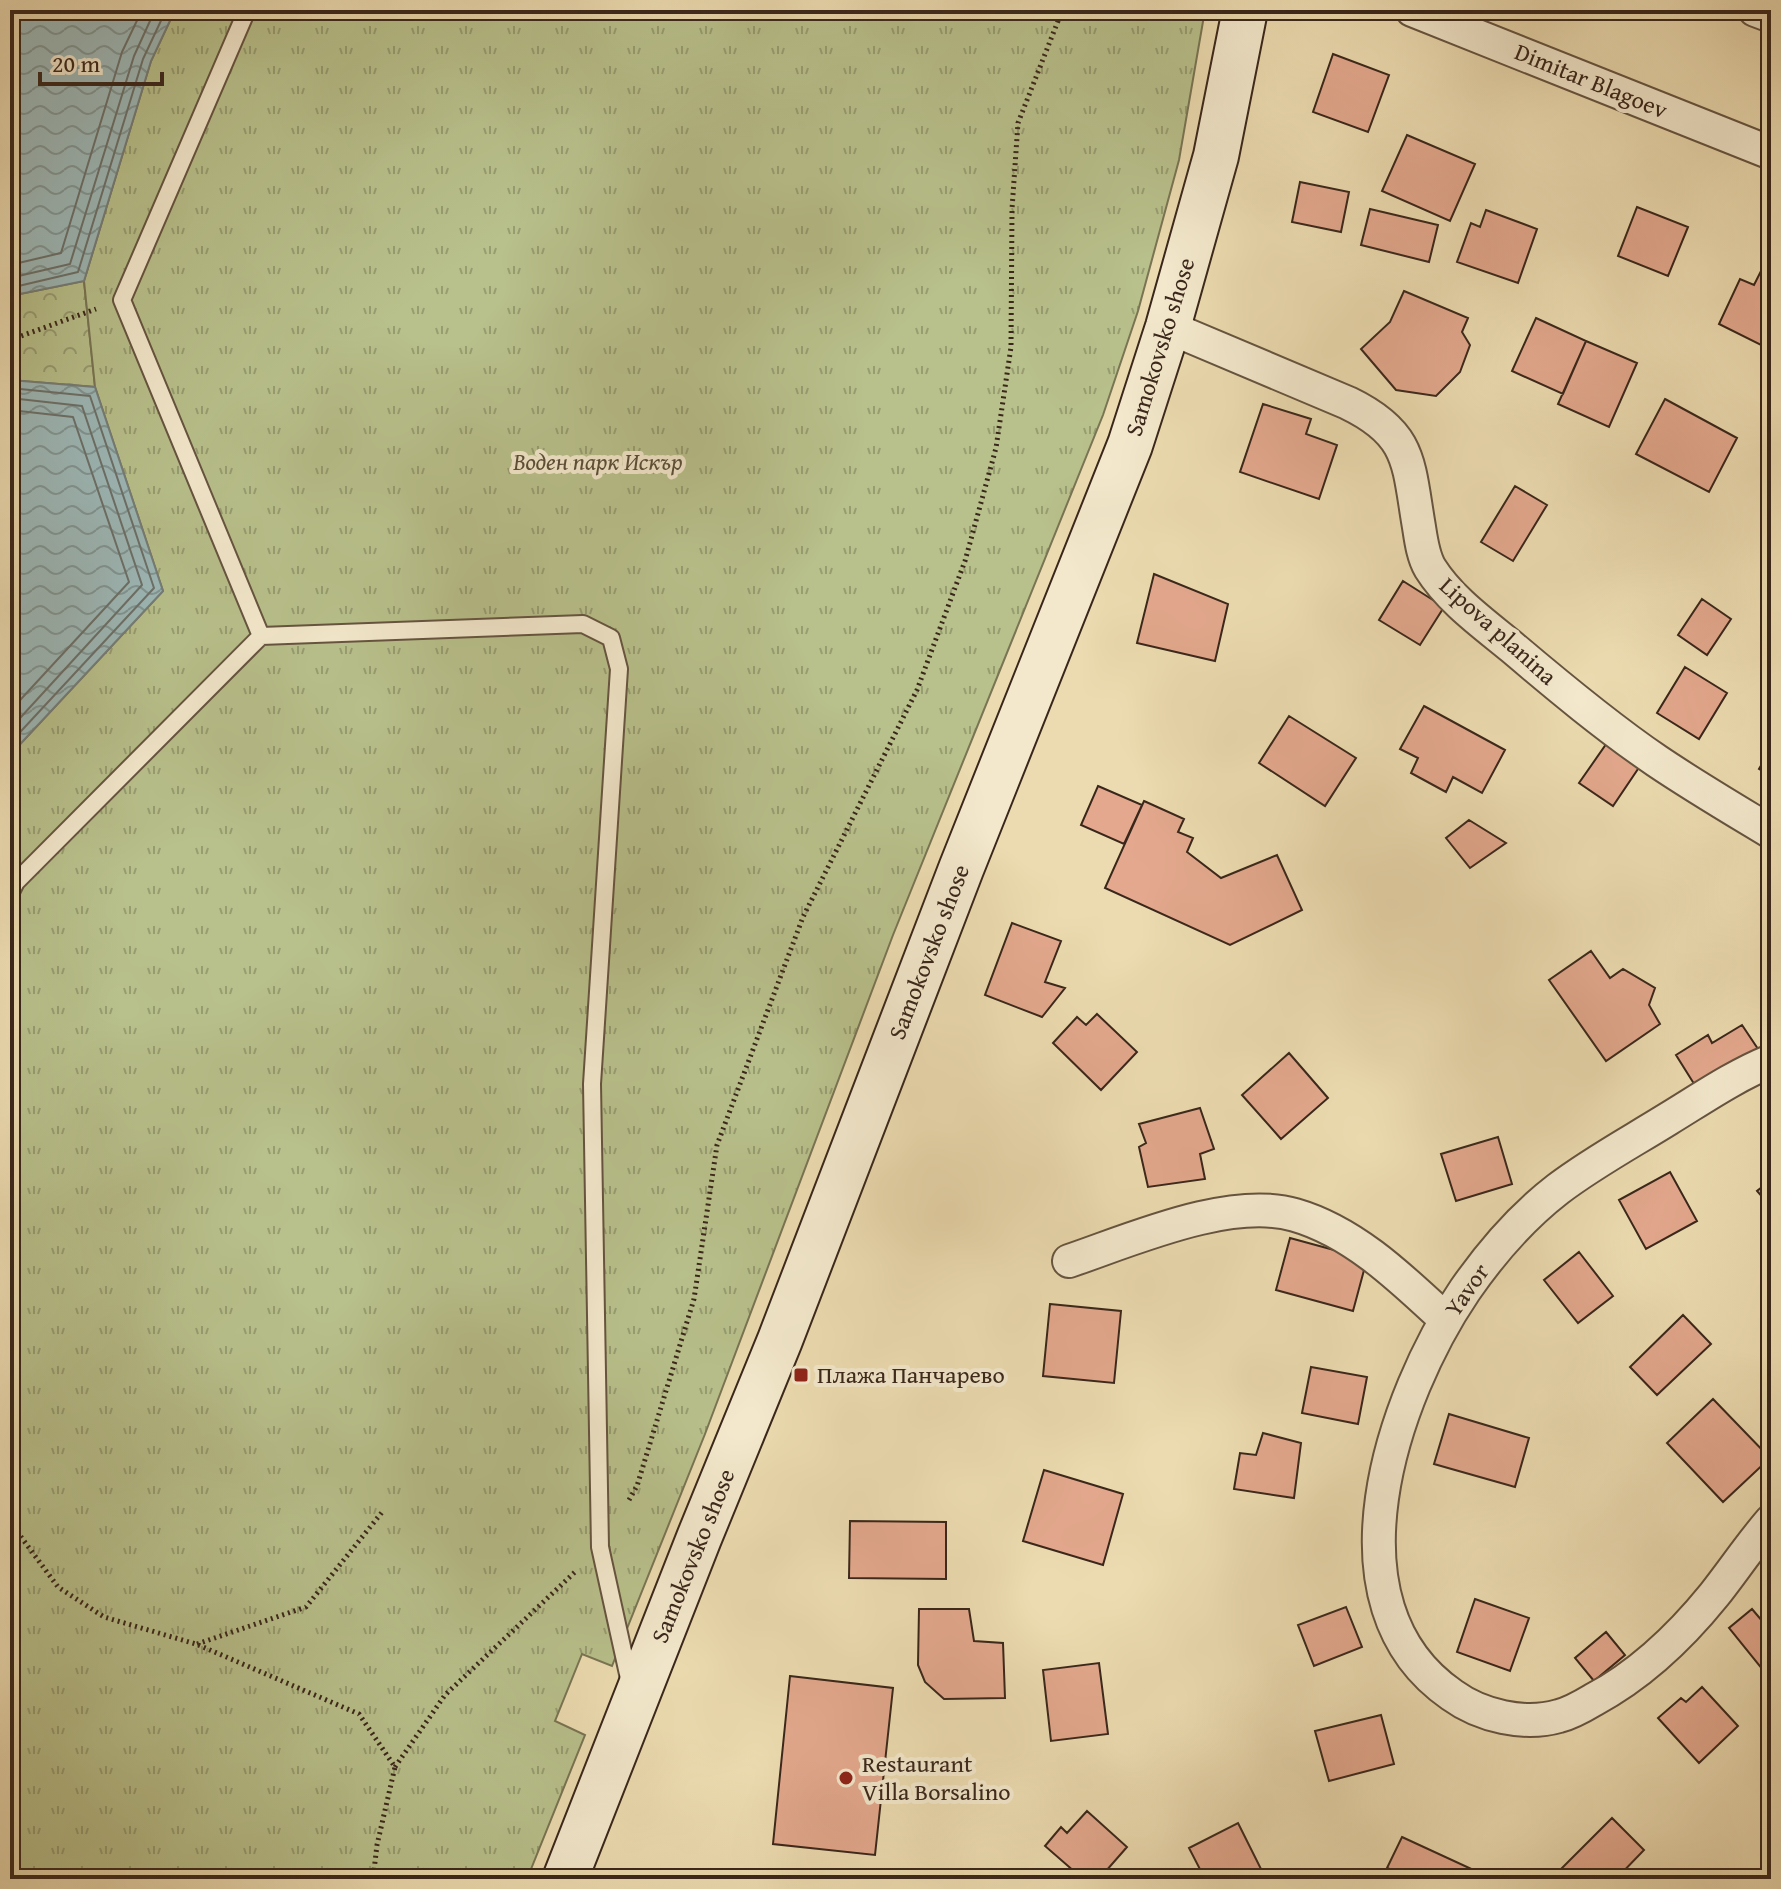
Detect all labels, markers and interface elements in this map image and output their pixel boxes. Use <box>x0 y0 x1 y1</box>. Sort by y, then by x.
street label: Dimitar Blagoev <box>1510 34 1673 127</box>
scale bar <box>40 36 162 86</box>
text: 20 m <box>52 46 100 81</box>
street label: Samokovsko shose <box>1116 253 1203 441</box>
park label: Воден парк Искър <box>512 444 683 479</box>
street label: Lipova planina <box>1432 568 1565 693</box>
street label: Samokovsko shose <box>879 859 978 1045</box>
street label: Yavor <box>1436 1256 1498 1323</box>
place label: Плажа Панчарево <box>817 1357 1005 1392</box>
marker: Плажа Панчарево <box>792 1366 810 1384</box>
street label: Samokovsko shose <box>642 1463 743 1648</box>
place label: Restaurant Villa Borsalino <box>862 1746 1010 1809</box>
marker: Restaurant Villa Borsalino <box>837 1769 855 1787</box>

